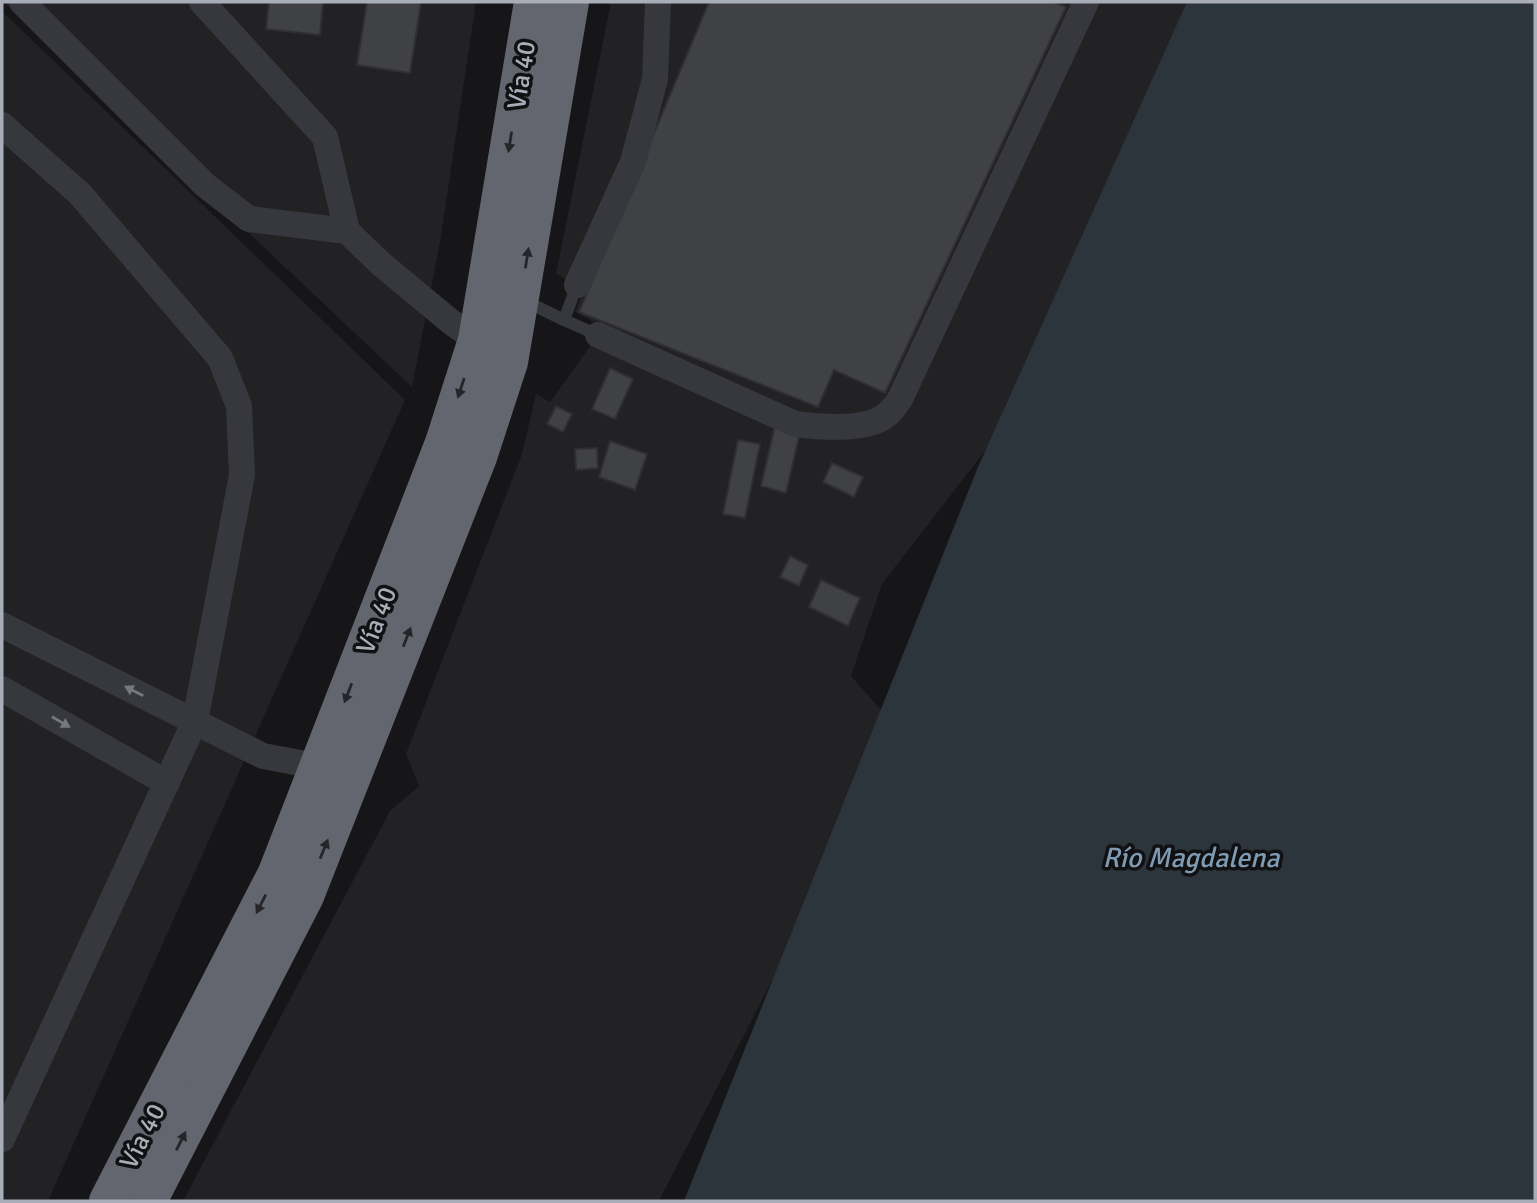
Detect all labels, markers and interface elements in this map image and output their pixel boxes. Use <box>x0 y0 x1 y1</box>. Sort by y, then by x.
street label: Vía 40 <box>501 39 543 112</box>
one-way arrow <box>504 131 515 153</box>
one-way arrow <box>522 247 533 269</box>
one-way arrow <box>455 378 466 399</box>
street label: Vía 40 <box>350 582 404 658</box>
one-way arrow <box>402 627 413 648</box>
one-way arrow <box>342 683 353 704</box>
one-way arrow <box>124 685 144 696</box>
one-way arrow <box>51 716 71 728</box>
one-way arrow <box>318 838 329 859</box>
water label: Río Magdalena <box>1102 841 1280 875</box>
one-way arrow <box>256 894 267 914</box>
street label: Vía 40 <box>113 1098 173 1174</box>
one-way arrow <box>175 1131 186 1151</box>

